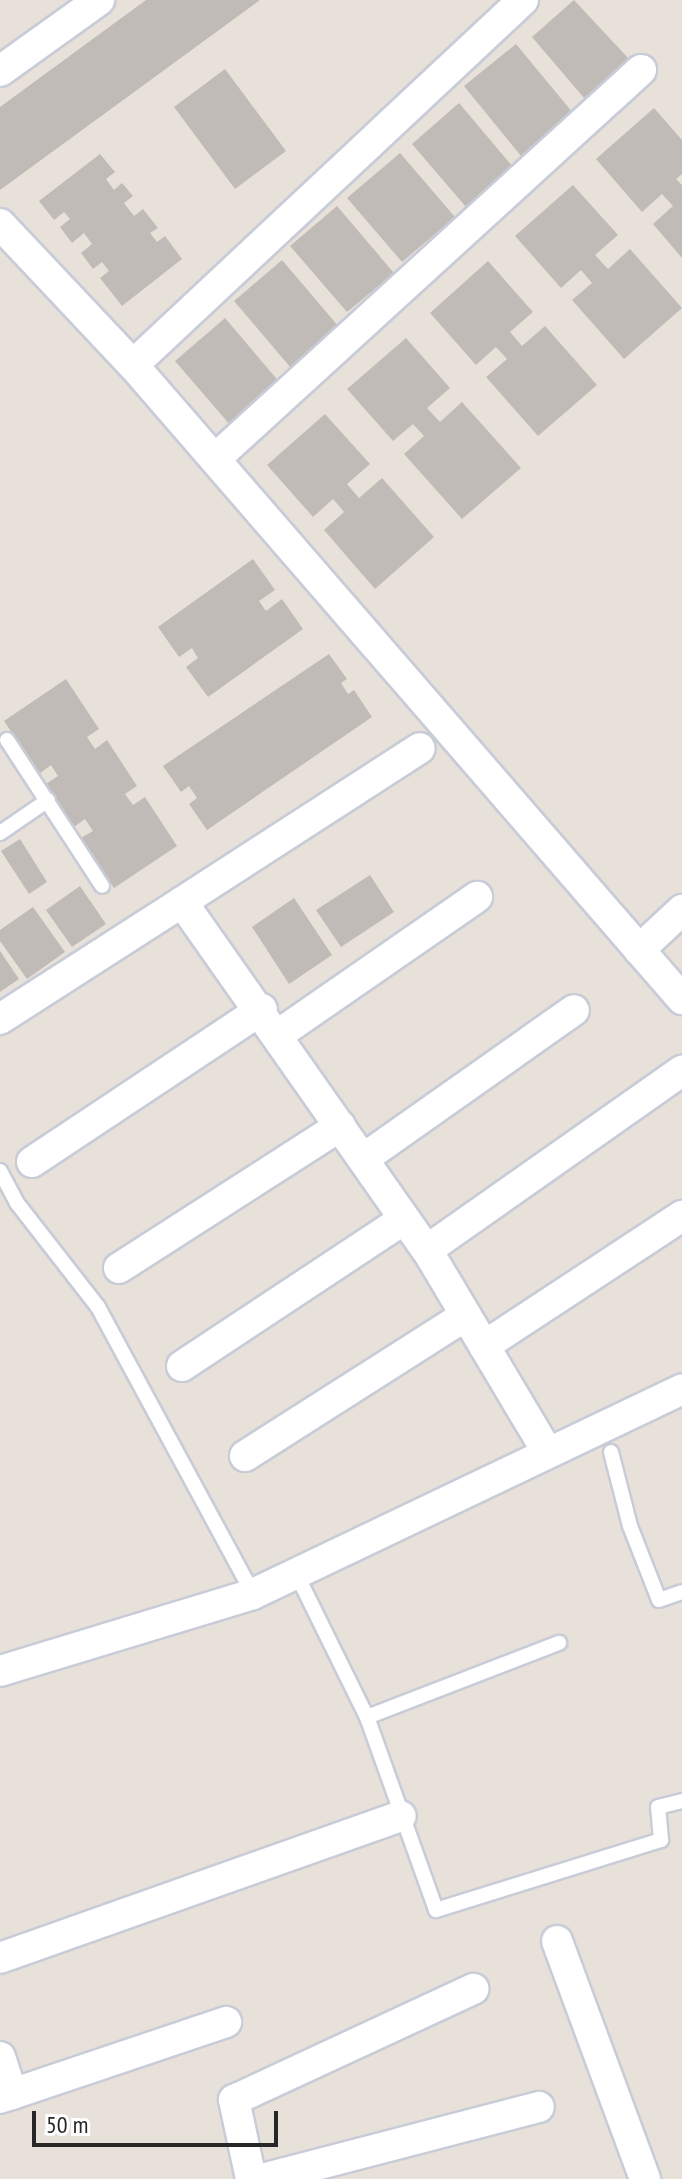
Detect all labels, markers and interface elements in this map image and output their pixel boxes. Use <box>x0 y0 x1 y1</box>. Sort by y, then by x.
scale bar <box>36 2095 282 2145</box>
text: 50 m <box>46 2109 88 2140</box>

